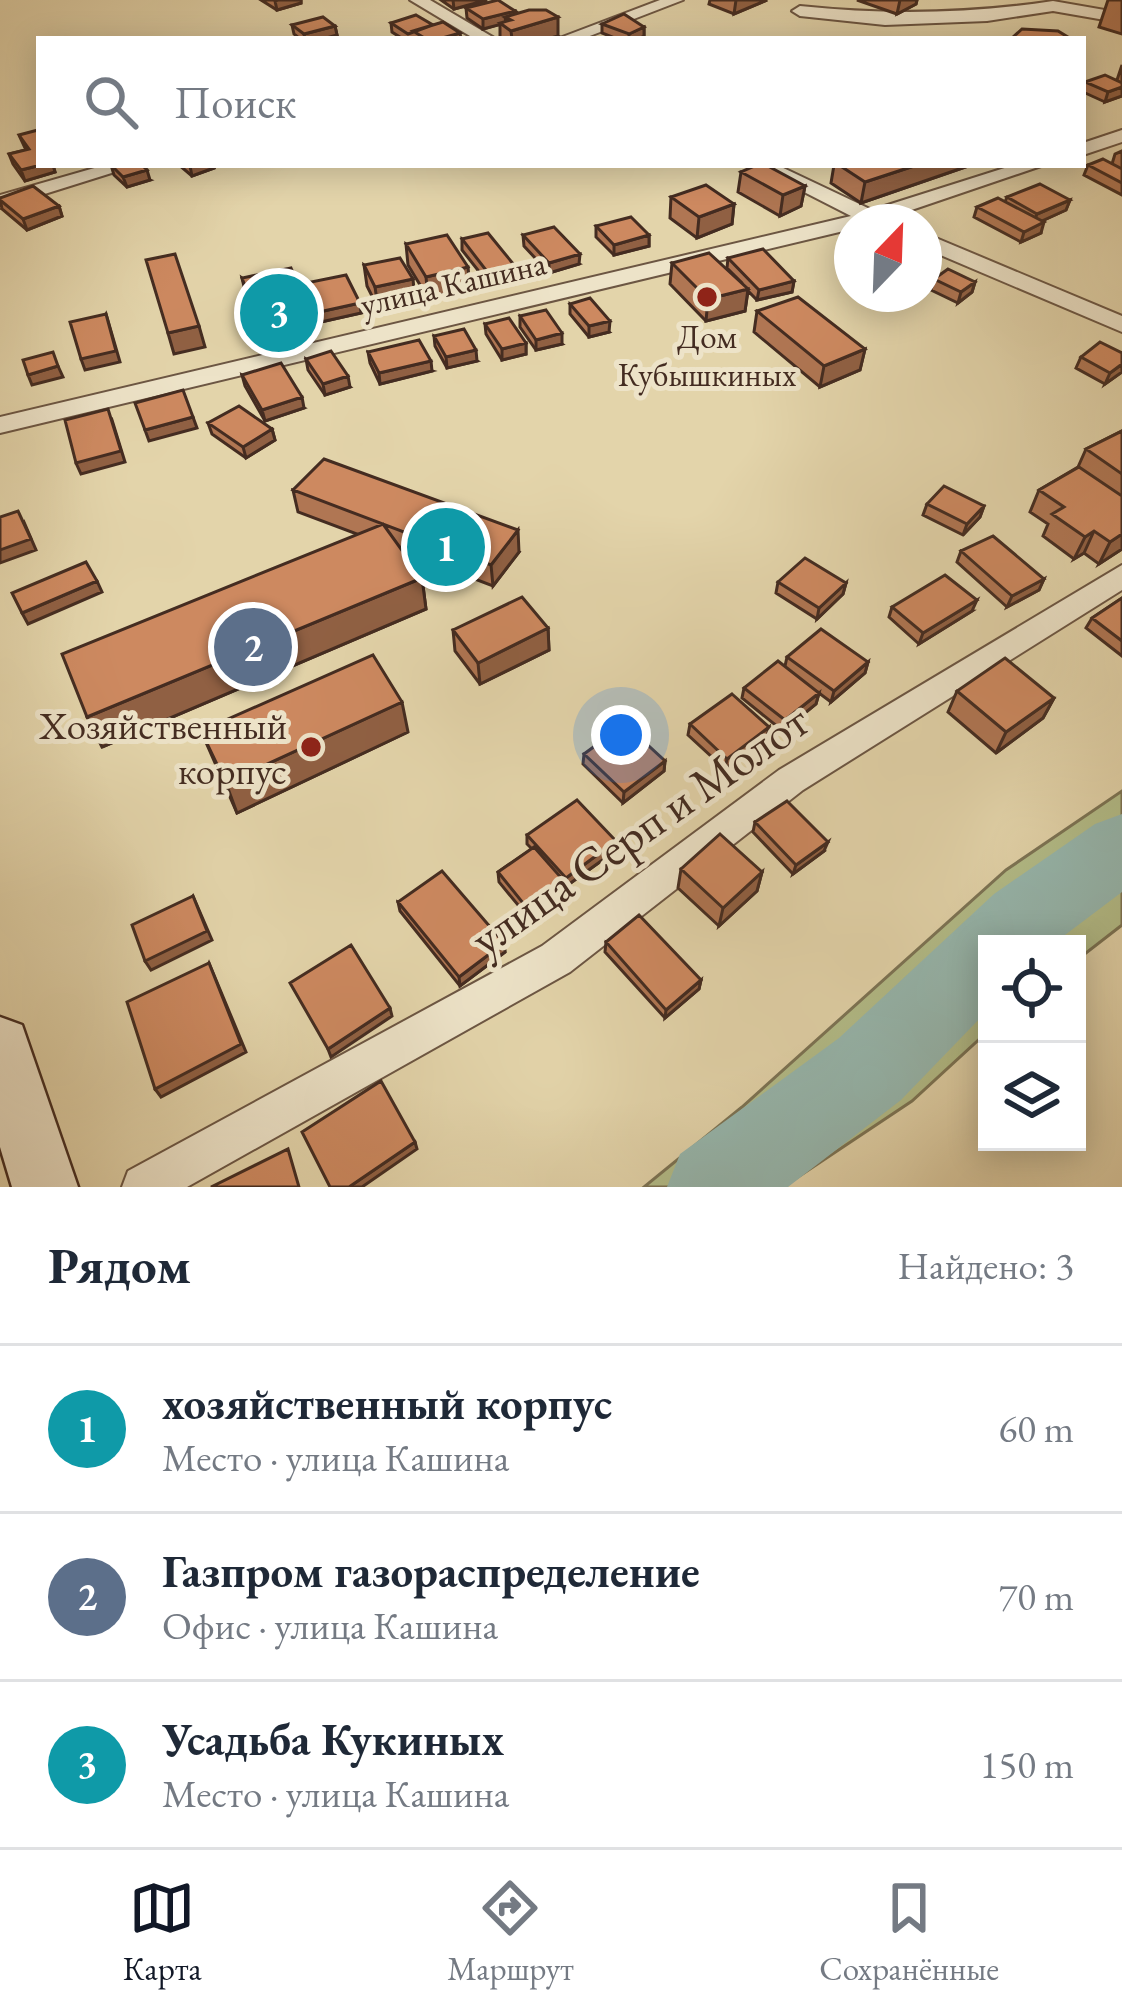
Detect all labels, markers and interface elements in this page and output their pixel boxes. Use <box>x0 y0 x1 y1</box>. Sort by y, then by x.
search box <box>36 36 1086 168</box>
icon: search <box>78 69 144 135</box>
text: Поиск <box>174 73 296 131</box>
north arrow <box>834 204 942 312</box>
street label: улица Кашина <box>356 241 551 326</box>
pin: 3 <box>240 268 318 358</box>
marker: Дом Кубышкиных <box>694 284 720 310</box>
place label: Дом Кубышкиных <box>618 315 797 396</box>
pin: 1 <box>407 502 485 592</box>
pin: 2 <box>214 602 292 692</box>
street label: улица Серп и Молот <box>458 689 821 969</box>
place label: Хозяйственный корпус <box>38 700 287 796</box>
your location <box>591 705 651 765</box>
marker: Хозяйственный корпус <box>298 734 324 760</box>
map controls <box>978 935 1086 1151</box>
button: locate <box>978 935 1086 1043</box>
button: layers <box>978 1043 1086 1151</box>
text: Рядом <box>48 1232 191 1298</box>
text: Найдено: 3 <box>897 1240 1074 1291</box>
text: хозяйственный корпус <box>162 1374 612 1432</box>
text: 1 <box>77 1403 97 1454</box>
text: 60 m <box>998 1403 1074 1454</box>
text: Место · улица Кашина <box>162 1432 509 1483</box>
text: Газпром газораспределение <box>162 1542 700 1600</box>
text: 2 <box>77 1571 97 1622</box>
text: 70 m <box>998 1571 1074 1622</box>
text: Офис · улица Кашина <box>162 1600 498 1651</box>
text: Усадьба Кукиных <box>162 1710 504 1768</box>
text: 3 <box>77 1739 97 1790</box>
text: 150 m <box>980 1739 1074 1790</box>
text: Место · улица Кашина <box>162 1768 509 1819</box>
tab: Карта <box>123 1875 202 1990</box>
tab: Маршрут <box>447 1875 574 1990</box>
tab: Сохранённые <box>819 1875 999 1990</box>

